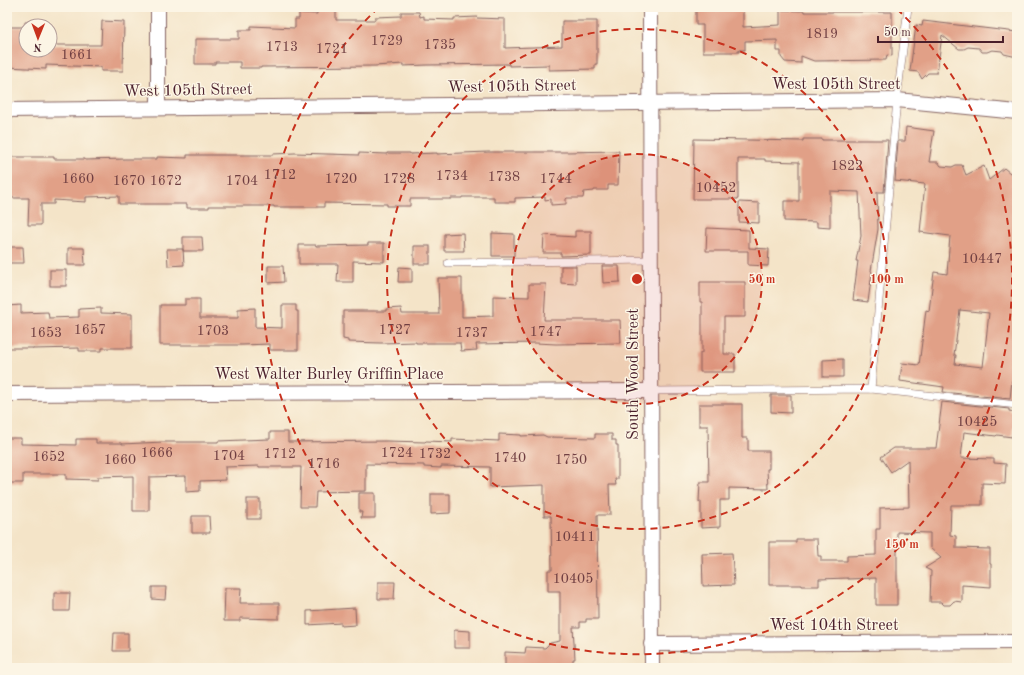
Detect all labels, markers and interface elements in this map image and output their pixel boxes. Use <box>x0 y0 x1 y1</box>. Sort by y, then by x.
north arrow <box>18 18 58 58</box>
scale bar <box>878 18 1003 44</box>
text: 50 m <box>884 26 911 39</box>
house number: 1819 <box>806 27 838 41</box>
house number: 1729 <box>371 34 403 48</box>
house number: 1735 <box>424 38 456 52</box>
house number: 1713 <box>266 40 298 54</box>
text: N <box>33 41 42 52</box>
house number: 1721 <box>316 42 348 56</box>
house number: 1661 <box>61 48 93 62</box>
street label: West 105th Street <box>772 77 901 93</box>
street label: West 105th Street <box>447 78 577 96</box>
street label: West 105th Street <box>123 82 253 100</box>
house number: 1822 <box>831 159 863 173</box>
house number: 1712 <box>264 168 296 182</box>
house number: 1734 <box>436 169 468 183</box>
house number: 1738 <box>488 170 520 184</box>
house number: 1660 <box>62 172 94 186</box>
house number: 1720 <box>325 172 357 186</box>
house number: 1728 <box>383 172 415 186</box>
house number: 1744 <box>540 172 572 186</box>
house number: 1670 <box>113 174 145 188</box>
house number: 1672 <box>150 174 182 188</box>
house number: 1704 <box>226 174 258 188</box>
house number: 10452 <box>696 181 736 195</box>
house number: 10447 <box>962 252 1002 266</box>
centre of rings <box>630 272 644 286</box>
text: 50 m <box>749 273 776 286</box>
text: 100 m <box>870 274 904 286</box>
street label: South Wood Street <box>626 308 642 440</box>
house number: 1657 <box>74 323 106 337</box>
house number: 1727 <box>379 323 411 337</box>
house number: 1703 <box>197 324 229 338</box>
house number: 1747 <box>530 325 562 339</box>
house number: 1653 <box>30 326 62 340</box>
house number: 1737 <box>456 326 488 340</box>
street label: West Walter Burley Griffin Place <box>214 367 444 383</box>
house number: 10425 <box>957 415 997 429</box>
house number: 1666 <box>141 446 173 460</box>
house number: 1724 <box>381 446 413 460</box>
house number: 1712 <box>264 447 296 461</box>
house number: 1732 <box>419 447 451 461</box>
house number: 1704 <box>213 449 245 463</box>
house number: 1652 <box>33 450 65 464</box>
house number: 1740 <box>494 451 526 465</box>
house number: 1660 <box>104 453 136 467</box>
house number: 1750 <box>555 453 587 467</box>
house number: 1716 <box>308 457 340 471</box>
house number: 10411 <box>555 530 595 544</box>
text: 150 m <box>885 538 919 551</box>
house number: 10405 <box>553 572 593 586</box>
street label: West 104th Street <box>770 618 899 634</box>

